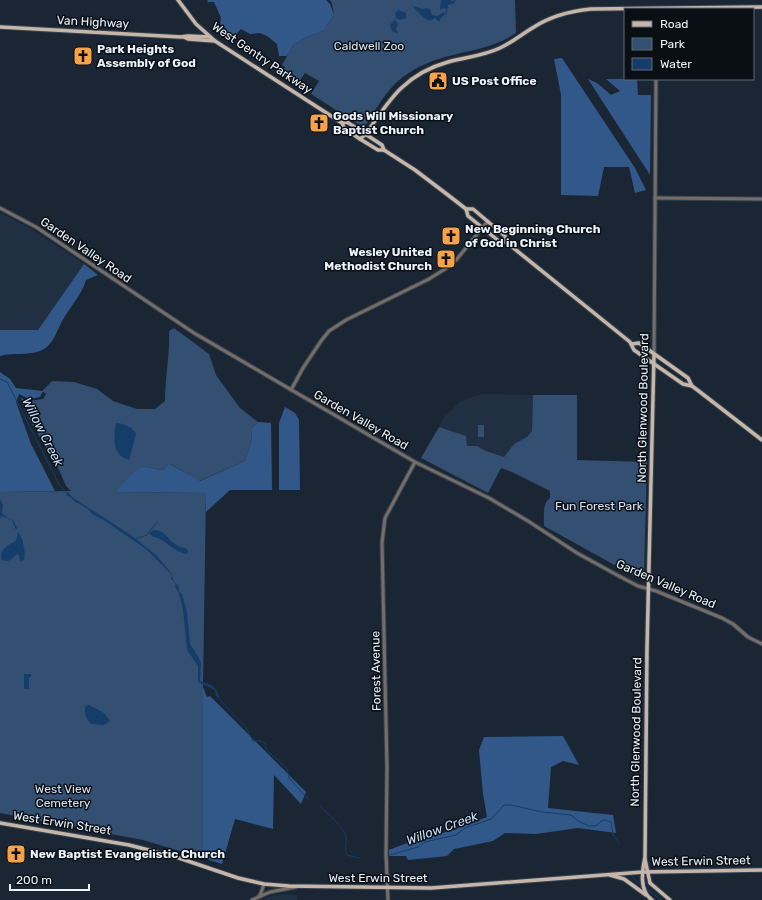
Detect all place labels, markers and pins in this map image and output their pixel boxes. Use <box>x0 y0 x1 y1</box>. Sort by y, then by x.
place label: Park Heights Assembly of God <box>97 42 196 70</box>
church icon: Park Heights Assembly of God <box>72 45 94 67</box>
public building icon: US Post Office <box>427 70 449 92</box>
place label: US Post Office <box>452 74 537 88</box>
place label: Gods Will Missionary Baptist Church <box>333 109 453 137</box>
church icon: Gods Will Missionary Baptist Church <box>308 112 330 134</box>
place label: New Beginning Church of God in Christ <box>465 222 601 250</box>
church icon: New Beginning Church of God in Christ <box>440 225 462 247</box>
place label: Wesley United Methodist Church <box>324 245 432 273</box>
church icon: Wesley United Methodist Church <box>435 248 457 270</box>
church icon: New Baptist Evangelistic Church <box>5 843 27 865</box>
place label: New Baptist Evangelistic Church <box>30 847 225 861</box>

